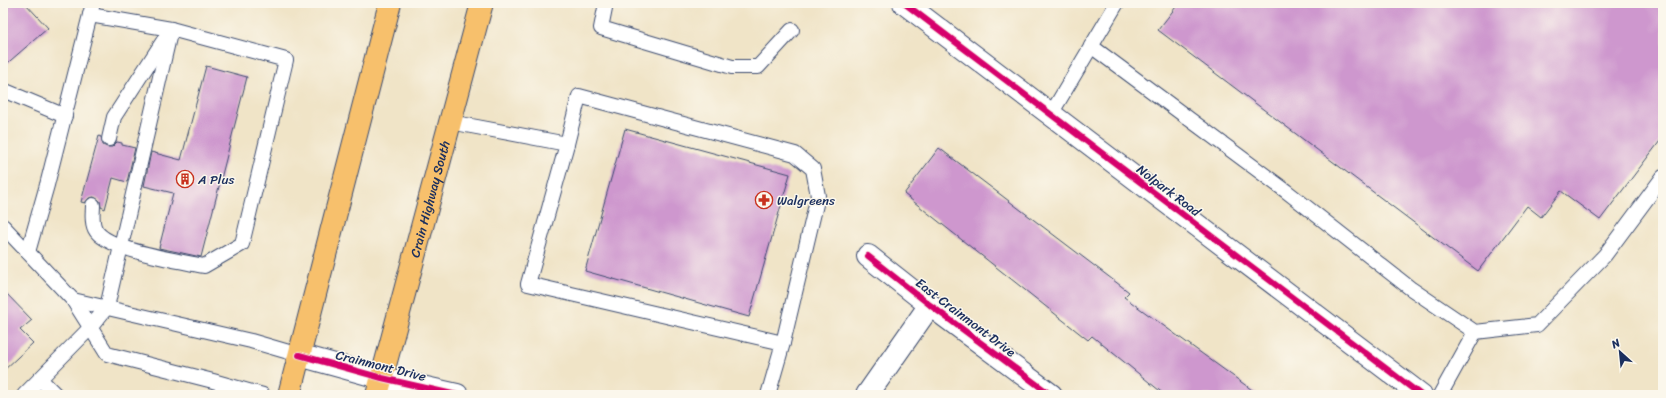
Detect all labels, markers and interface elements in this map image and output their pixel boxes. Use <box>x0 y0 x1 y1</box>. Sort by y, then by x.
street label: Crain Highway South <box>403 138 457 260</box>
street label: Nolpark Road <box>1131 158 1207 223</box>
place label: A Plus <box>197 168 234 191</box>
building icon: A Plus <box>175 169 195 189</box>
place label: Walgreens <box>777 189 835 212</box>
pharmacy icon: Walgreens <box>754 190 774 210</box>
street label: East Crainmont Drive <box>910 272 1021 363</box>
north arrow <box>1600 332 1640 372</box>
text: N <box>1607 333 1624 354</box>
street label: Crainmont Drive <box>333 343 429 388</box>

